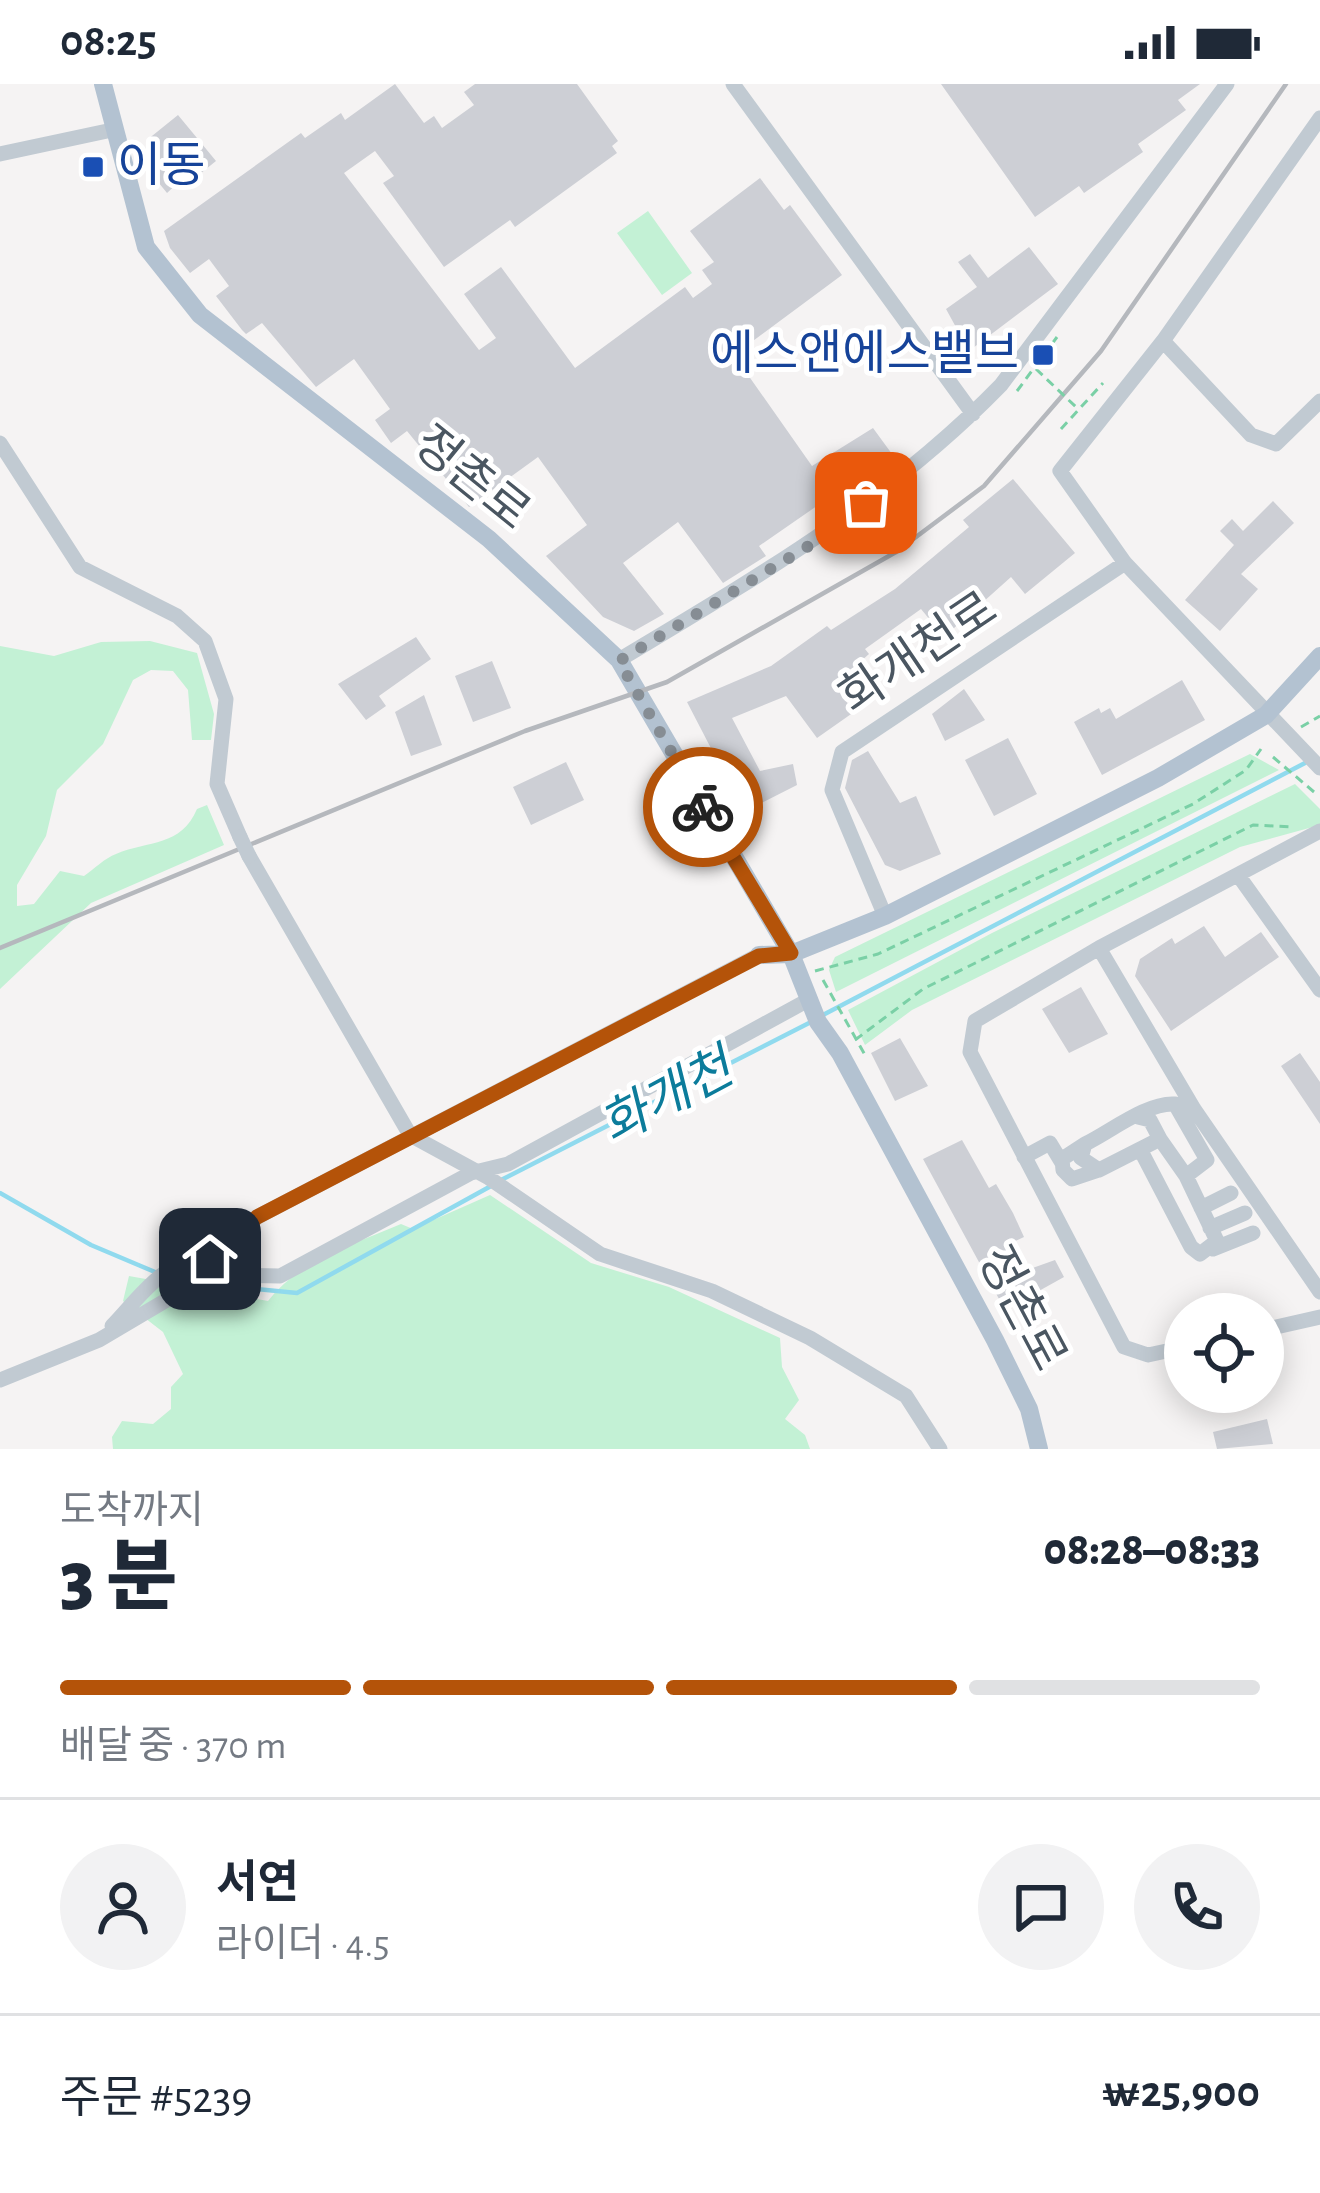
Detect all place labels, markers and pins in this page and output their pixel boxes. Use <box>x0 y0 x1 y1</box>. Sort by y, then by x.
place label: 이동 <box>117 141 205 191</box>
marker: 이동 <box>80 154 106 180</box>
place label: 에스앤에스밸브 <box>710 329 1019 379</box>
marker: 에스앤에스밸브 <box>1030 342 1056 368</box>
pin <box>815 452 917 554</box>
pin <box>159 1208 261 1310</box>

